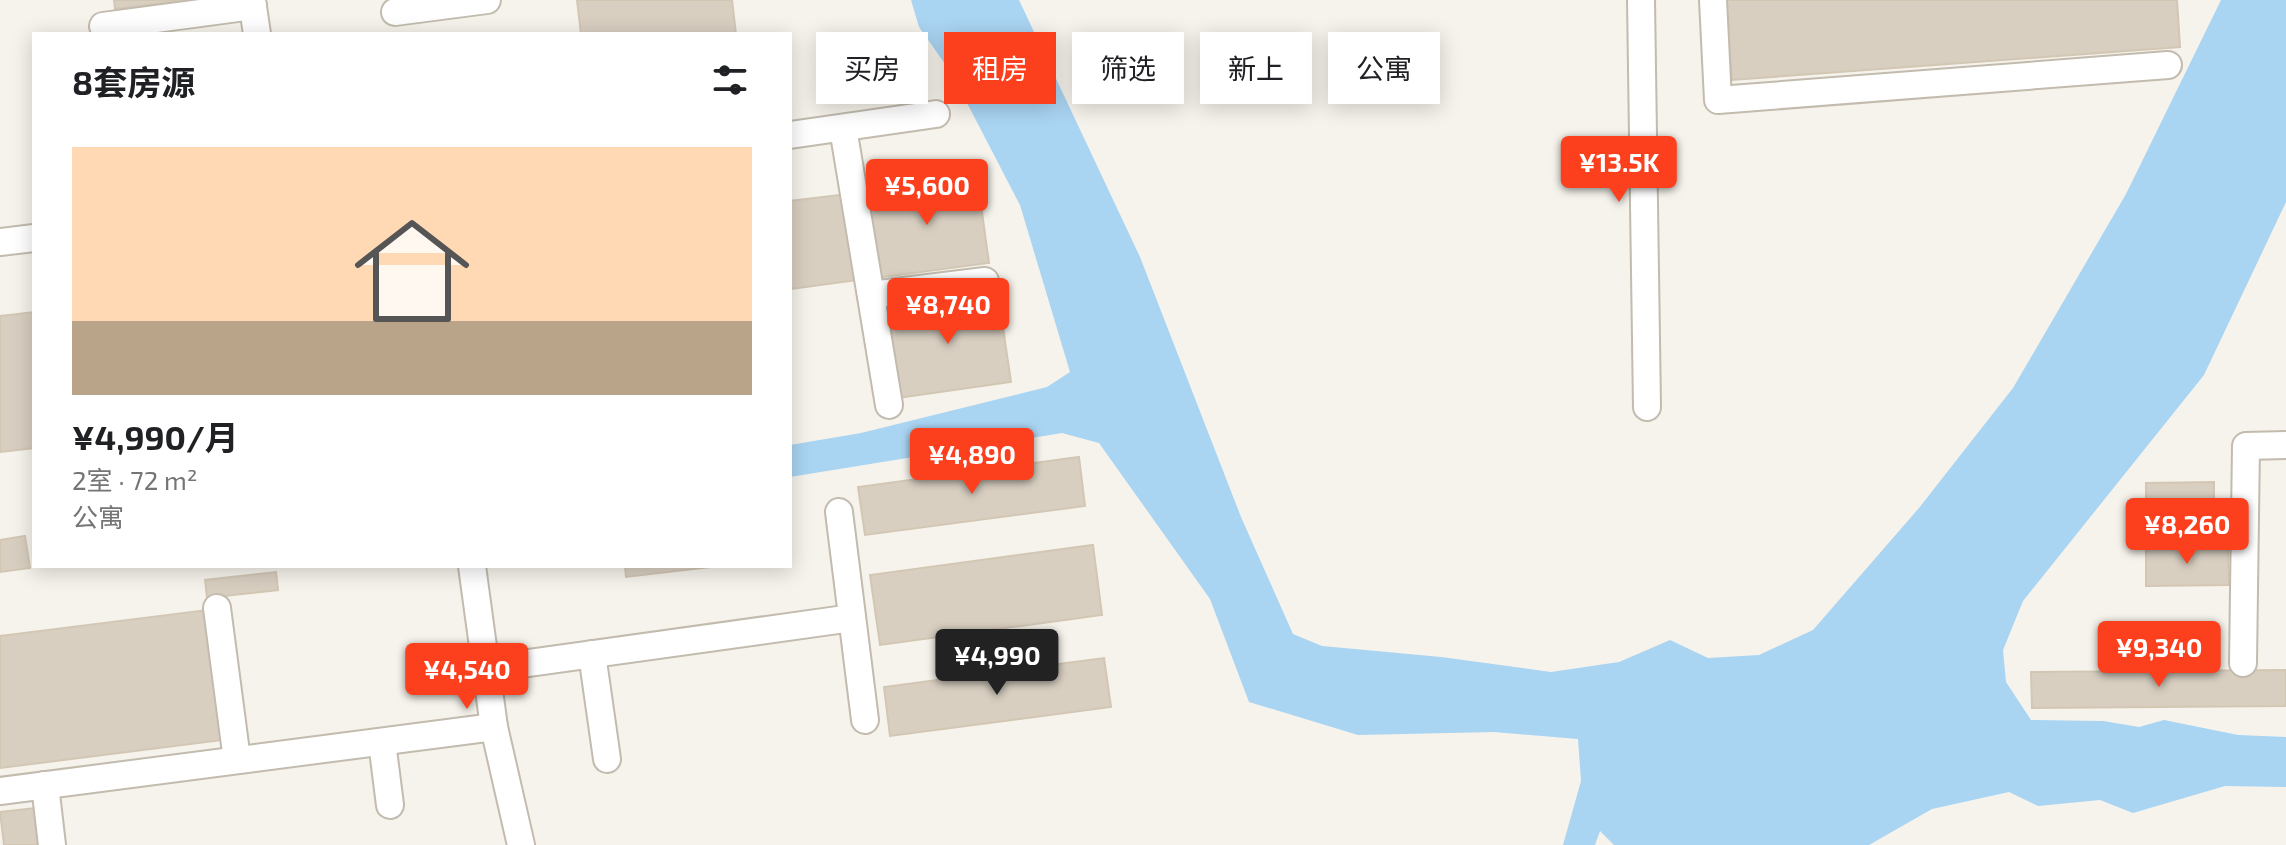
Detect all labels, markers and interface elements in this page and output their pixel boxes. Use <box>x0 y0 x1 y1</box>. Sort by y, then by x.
chip: 买房 <box>816 32 928 104</box>
chip: 租房 <box>944 32 1056 104</box>
chip: 筛选 <box>1072 32 1184 104</box>
chip: 新上 <box>1200 32 1312 104</box>
chip: 公寓 <box>1328 32 1440 104</box>
icon: filters <box>708 58 752 102</box>
text: 8套房源 <box>72 61 195 102</box>
pin: ¥13.5K <box>1554 136 1684 204</box>
text: ¥13.5K <box>1579 146 1659 177</box>
pin: ¥5,600 <box>862 159 992 227</box>
text: ¥5,600 <box>884 169 970 200</box>
icon: home <box>340 199 484 343</box>
pin: ¥8,740 <box>883 278 1013 346</box>
text: ¥8,740 <box>905 288 991 319</box>
text: ¥4,990/月 <box>72 416 239 457</box>
pin: ¥4,890 <box>907 428 1037 496</box>
text: ¥4,890 <box>928 438 1016 469</box>
text: 2室 · 72 m² <box>72 464 198 495</box>
pin: ¥8,260 <box>2122 498 2252 566</box>
text: 公寓 <box>72 501 124 532</box>
text: ¥8,260 <box>2144 508 2230 539</box>
pin: ¥9,340 <box>2094 621 2224 689</box>
pin: ¥4,990 <box>932 629 1062 697</box>
text: ¥9,340 <box>2116 631 2202 662</box>
text: ¥4,990 <box>953 639 1041 670</box>
pin: ¥4,540 <box>402 643 532 711</box>
text: ¥4,540 <box>423 653 511 684</box>

